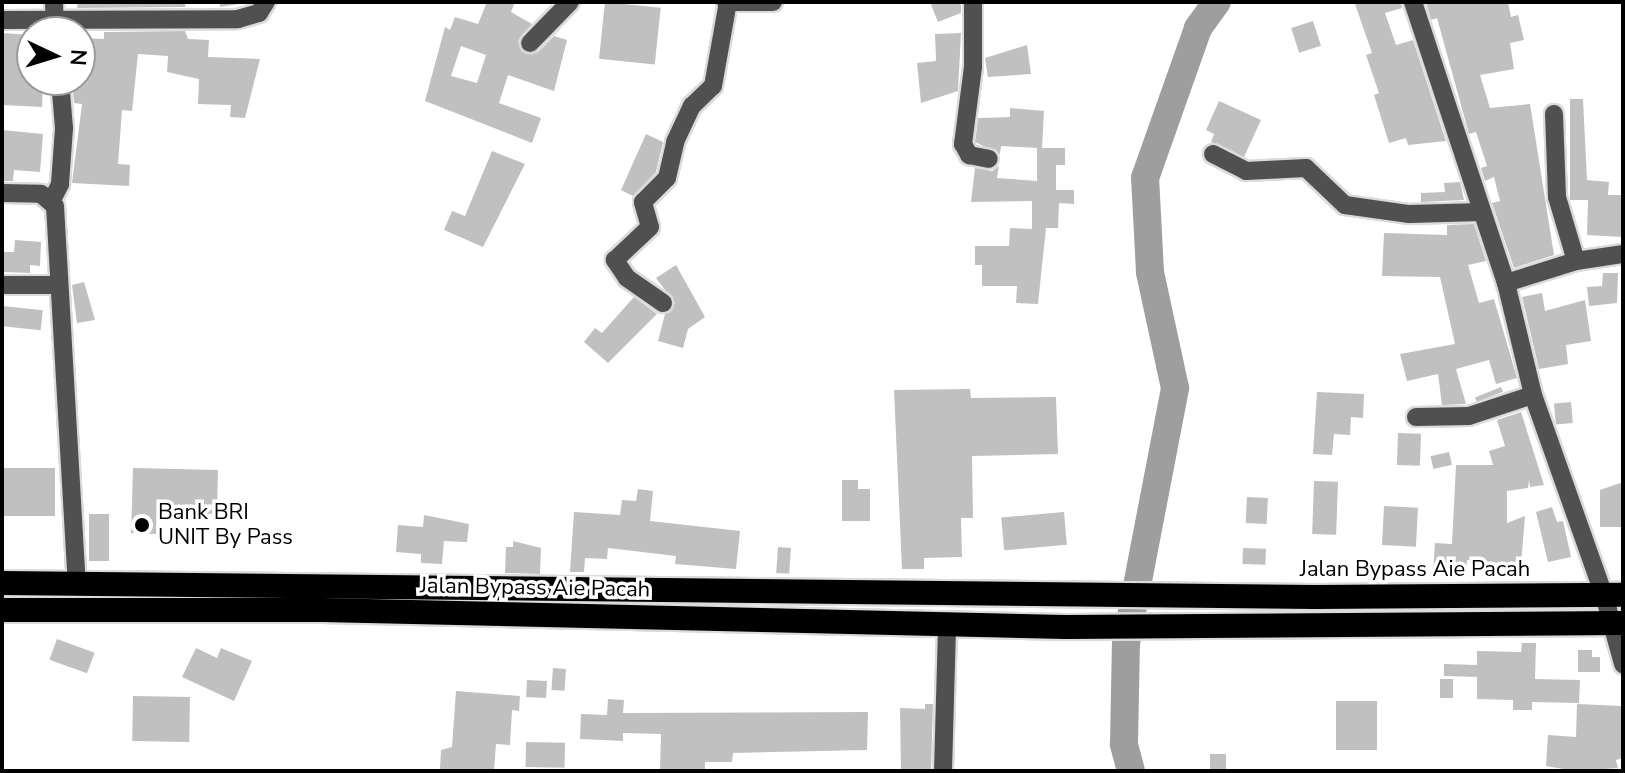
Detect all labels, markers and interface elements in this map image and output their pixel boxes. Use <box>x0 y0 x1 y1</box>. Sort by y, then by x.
north arrow <box>16 16 96 96</box>
text: N <box>62 48 93 67</box>
place label: Bank BRI UNIT By Pass <box>158 499 293 550</box>
marker: Bank BRI UNIT By Pass <box>133 516 151 534</box>
street label: Jalan Bypass Aie Pacah <box>1300 557 1530 583</box>
street label: Jalan Bypass Aie Pacah <box>420 573 650 603</box>

